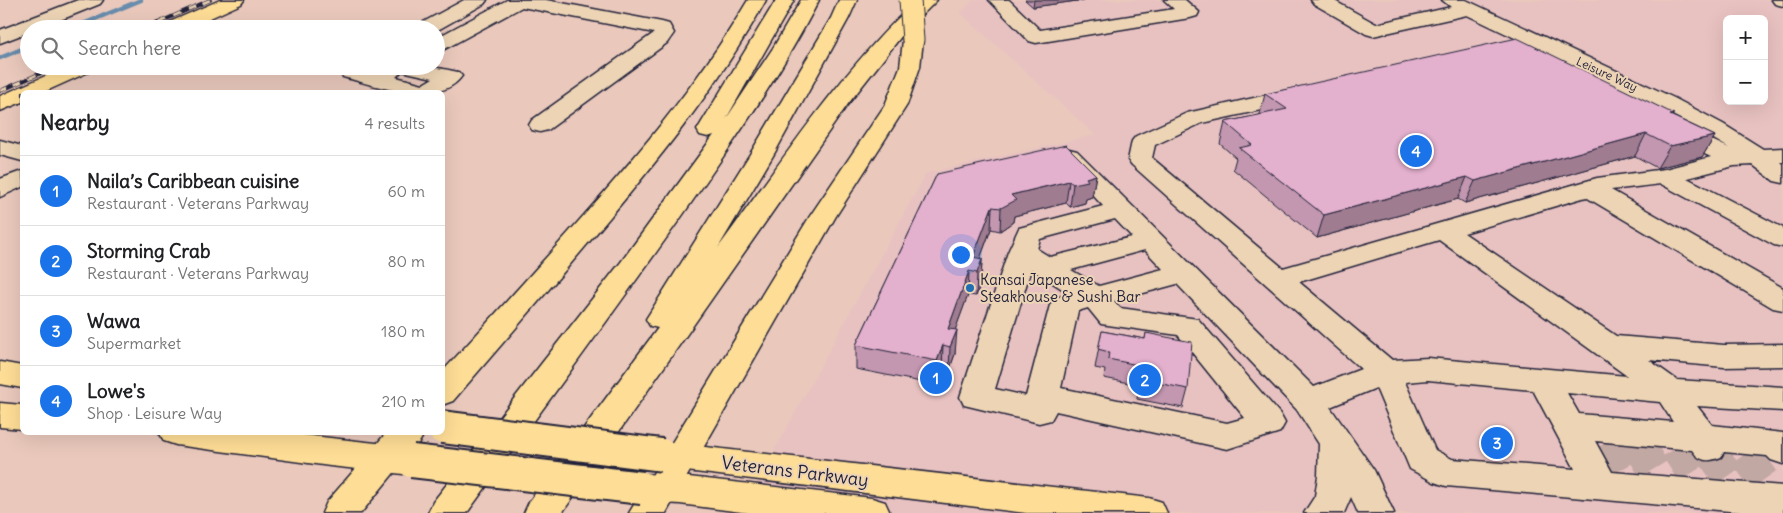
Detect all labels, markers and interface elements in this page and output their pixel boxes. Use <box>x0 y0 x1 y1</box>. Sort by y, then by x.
map controls <box>1723 15 1768 105</box>
button: + <box>1723 15 1768 60</box>
search box <box>20 20 445 75</box>
icon: search <box>38 34 66 62</box>
text: Search here <box>78 36 181 60</box>
street label: Leisure Way <box>1574 53 1640 95</box>
button: − <box>1723 60 1768 105</box>
text: Nearby <box>40 109 110 136</box>
text: 4 results <box>364 113 425 133</box>
pin: 4 <box>1400 132 1432 170</box>
text: Naila’s Caribbean cuisine <box>87 169 299 193</box>
text: 1 <box>53 181 59 201</box>
text: 60 m <box>387 181 425 201</box>
text: Restaurant · Veterans Parkway <box>87 193 309 213</box>
text: Storming Crab <box>87 239 210 263</box>
your location <box>948 242 974 268</box>
text: 2 <box>52 251 60 271</box>
text: 80 m <box>387 251 425 271</box>
text: Restaurant · Veterans Parkway <box>87 263 309 283</box>
place label: Kansai Japanese Steakhouse & Sushi Bar <box>980 270 1141 306</box>
marker: Kansai Japanese Steakhouse & Sushi Bar <box>964 282 976 294</box>
text: Wawa <box>87 309 140 333</box>
text: 3 <box>51 321 61 341</box>
text: 180 m <box>381 321 425 341</box>
text: Supermarket <box>87 333 181 353</box>
pin: 1 <box>920 359 952 397</box>
pin: 2 <box>1129 361 1161 399</box>
text: Lowe's <box>87 379 145 403</box>
text: 4 <box>51 391 61 411</box>
text: 210 m <box>382 391 425 411</box>
text: Shop · Leisure Way <box>87 403 222 423</box>
pin: 3 <box>1481 424 1513 462</box>
street label: Veterans Parkway <box>720 451 870 491</box>

